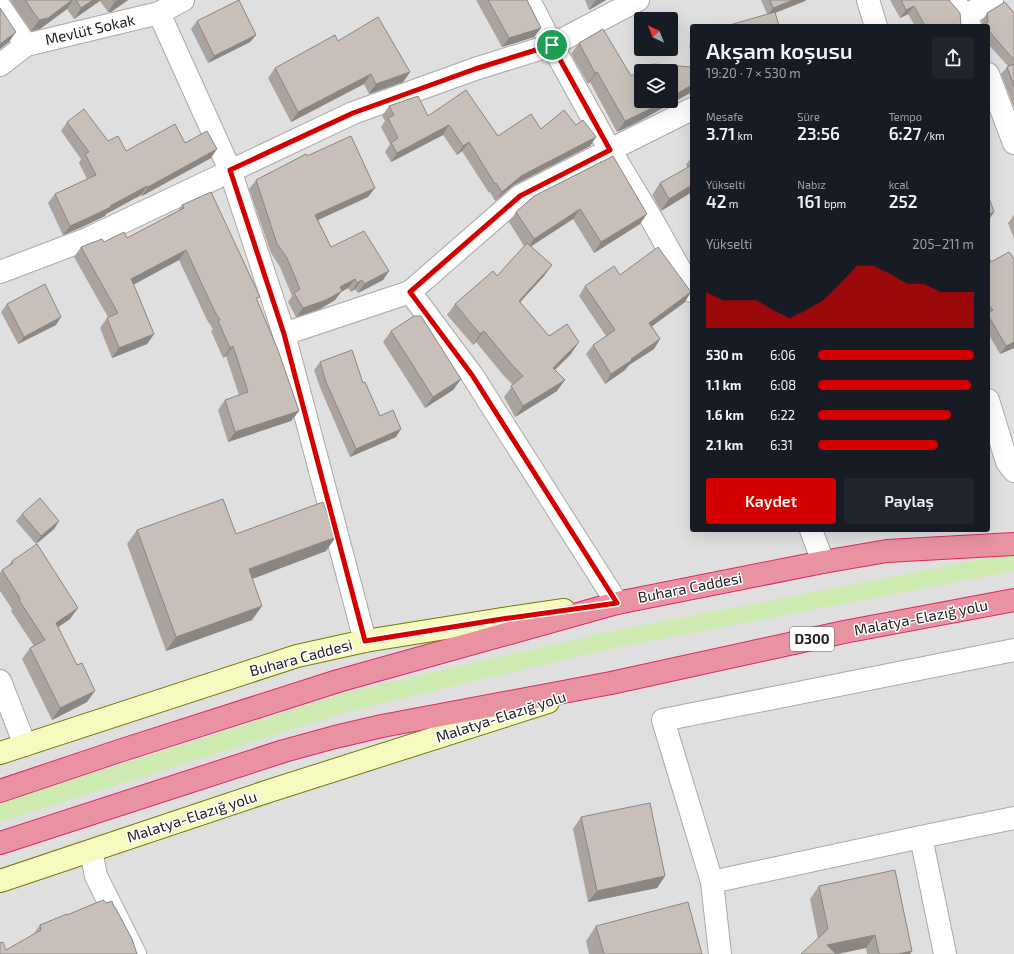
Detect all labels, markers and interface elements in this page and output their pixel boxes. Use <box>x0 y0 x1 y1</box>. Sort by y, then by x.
street label: Mevlüt Sokak <box>43 10 137 48</box>
north arrow <box>634 12 678 56</box>
map controls <box>634 12 678 108</box>
pin <box>535 28 569 62</box>
icon: arrive <box>541 34 563 56</box>
text: Akşam koşusu <box>706 37 853 63</box>
button: share <box>932 37 974 79</box>
button: layers <box>634 64 678 108</box>
text: 19:20 · 7 × 530 m <box>706 65 801 81</box>
text: Mesafe <box>706 110 743 123</box>
text: Süre <box>797 110 820 123</box>
text: Tempo <box>889 110 922 123</box>
text: 3.71 <box>706 123 735 143</box>
text: 23:56 <box>797 123 840 143</box>
text: 6:27 <box>889 123 921 143</box>
text: km <box>735 129 753 142</box>
text: /km <box>921 129 945 142</box>
text: Yükselti <box>706 178 745 191</box>
text: Nabız <box>797 178 826 191</box>
text: kcal <box>889 178 909 191</box>
text: 42 <box>706 191 726 211</box>
text: 161 <box>797 191 821 211</box>
text: 252 <box>889 191 917 211</box>
text: m <box>726 197 739 210</box>
text: bpm <box>821 197 846 210</box>
text: Yükselti <box>706 236 752 252</box>
text: 205–211 m <box>912 236 974 252</box>
text: 530 m <box>706 347 743 363</box>
text: 6:06 <box>770 347 796 363</box>
text: 1.1 km <box>706 377 741 393</box>
text: 6:08 <box>770 377 796 393</box>
text: 1.6 km <box>706 407 744 423</box>
text: 6:22 <box>770 407 795 423</box>
text: 2.1 km <box>706 437 743 453</box>
text: 6:31 <box>770 437 793 453</box>
button: Kaydet <box>706 478 836 524</box>
button: Paylaş <box>844 478 974 524</box>
street label: Buhara Caddesi <box>636 568 743 606</box>
street label: Malatya-Elazığ yolu <box>852 595 989 639</box>
road number: D300 <box>790 627 834 651</box>
street label: Buhara Caddesi <box>247 635 354 679</box>
street label: Malatya-Elazığ yolu <box>433 686 568 746</box>
street label: Malatya-Elazığ yolu <box>124 786 259 846</box>

